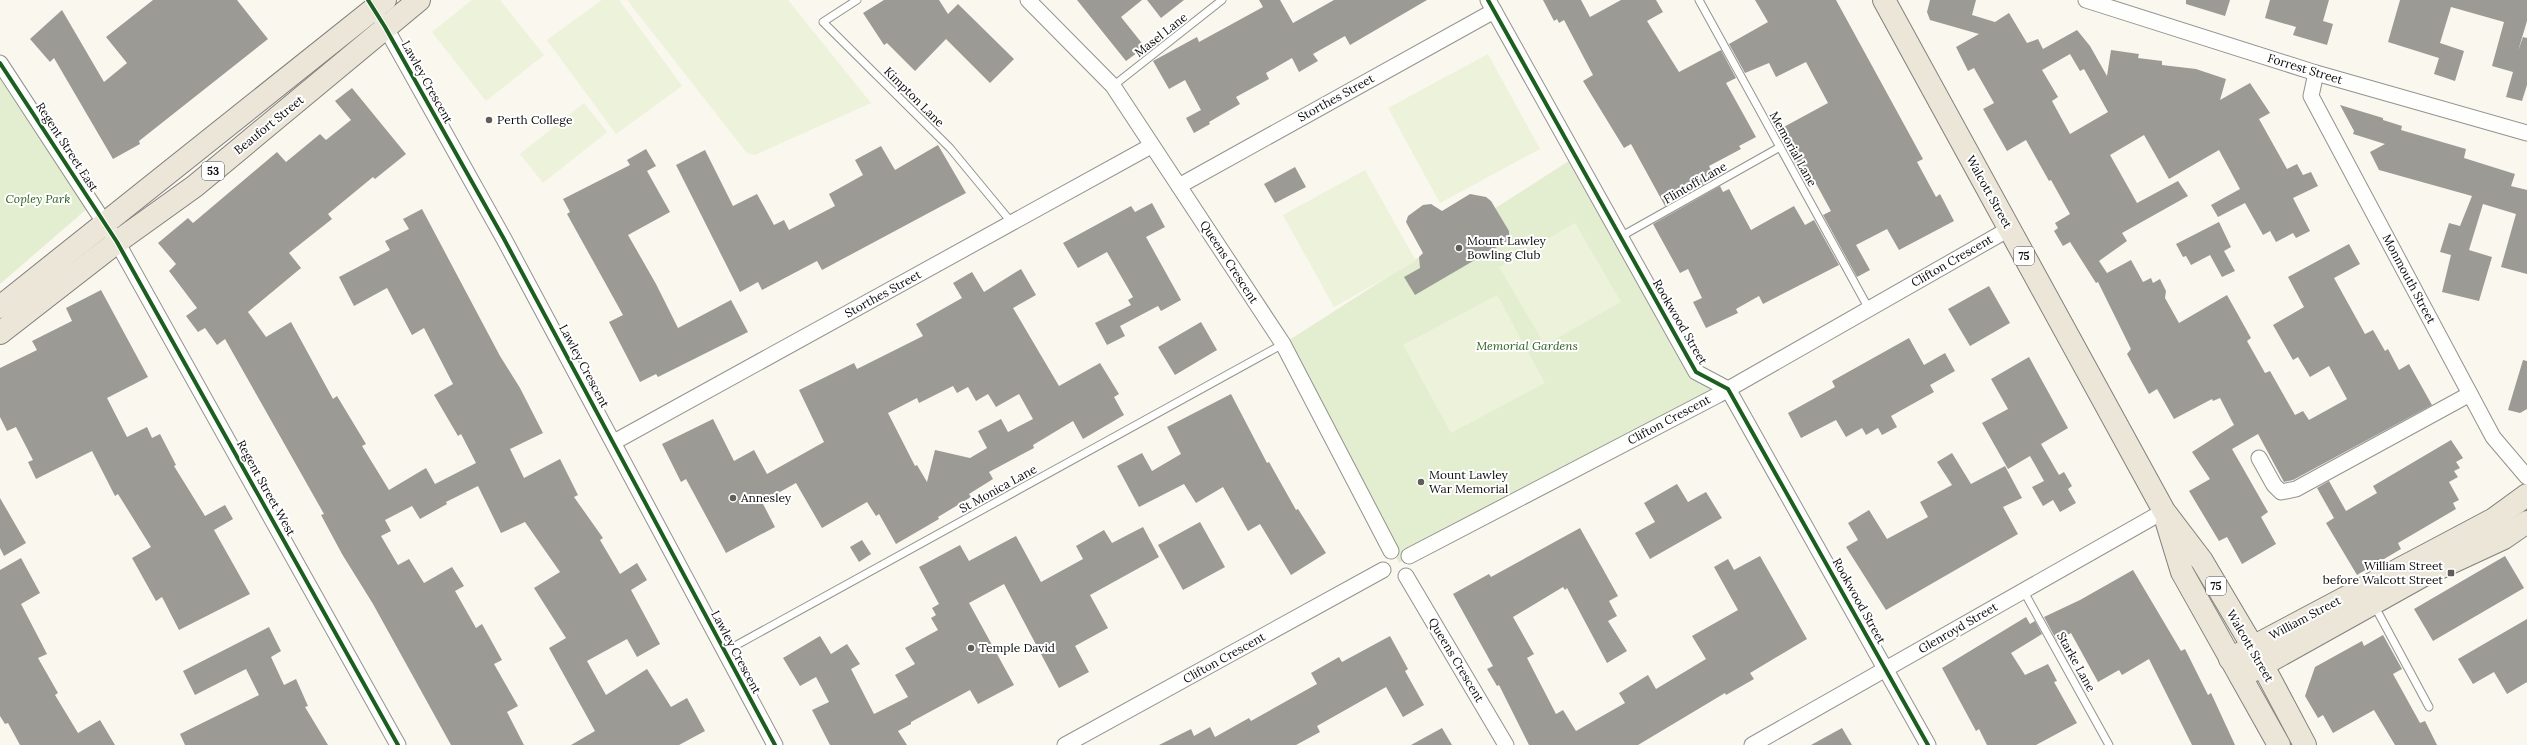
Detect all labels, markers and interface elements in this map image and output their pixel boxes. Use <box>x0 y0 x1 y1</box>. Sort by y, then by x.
street label: Masel Lane <box>1131 9 1190 60</box>
street label: Lawley Crescent <box>399 38 457 126</box>
street label: Forrest Street <box>2266 50 2345 87</box>
street label: Kimpton Lane <box>881 64 948 130</box>
street label: Storthes Street <box>1295 70 1377 125</box>
street label: Beaufort Street <box>231 92 307 157</box>
street label: Regent Street East <box>33 99 102 194</box>
street label: Memorial Lane <box>1767 109 1820 189</box>
place label: Perth College <box>497 112 573 127</box>
marker: Perth College <box>484 115 494 125</box>
street label: Walcott Street <box>1963 153 2016 231</box>
street label: Flintoff Lane <box>1660 158 1729 207</box>
road number: 53 <box>202 162 224 180</box>
park label: Copley Park <box>6 191 70 206</box>
street label: Queens Crescent <box>1197 217 1262 306</box>
street label: Clifton Crescent <box>1908 231 1995 290</box>
street label: Monmouth Street <box>2380 231 2440 326</box>
place label: Mount Lawley Bowling Club <box>1467 233 1547 262</box>
marker: Mount Lawley Bowling Club <box>1454 243 1464 253</box>
road number: 75 <box>2014 247 2034 265</box>
street label: Storthes Street <box>842 266 924 321</box>
street label: Rookwood Street <box>1650 277 1711 367</box>
street label: Lawley Crescent <box>556 322 613 410</box>
park label: Memorial Gardens <box>1476 338 1578 353</box>
street label: Clifton Crescent <box>1625 391 1713 448</box>
street label: Regent Street West <box>234 437 299 539</box>
street label: St Monica Lane <box>956 461 1039 516</box>
place label: Mount Lawley War Memorial <box>1429 467 1509 496</box>
marker: Mount Lawley War Memorial <box>1416 477 1426 487</box>
place label: Annesley <box>740 490 792 505</box>
marker: Annesley <box>728 493 738 503</box>
street label: Rookwood Street <box>1830 555 1889 647</box>
place label: William Street before Walcott Street <box>2323 558 2443 587</box>
marker: William Street before Walcott Street <box>2446 568 2456 578</box>
road number: 75 <box>2206 577 2226 595</box>
street label: William Street <box>2266 592 2344 643</box>
street label: Glenroyd Street <box>1916 599 2000 656</box>
street label: Walcott Street <box>2224 607 2277 685</box>
street label: Lawley Crescent <box>708 608 765 696</box>
street label: Queens Crescent <box>1425 615 1488 705</box>
street label: Clifton Crescent <box>1180 629 1268 686</box>
street label: Starke Lane <box>2054 629 2099 695</box>
place label: Temple David <box>979 640 1055 655</box>
marker: Temple David <box>966 643 976 653</box>

